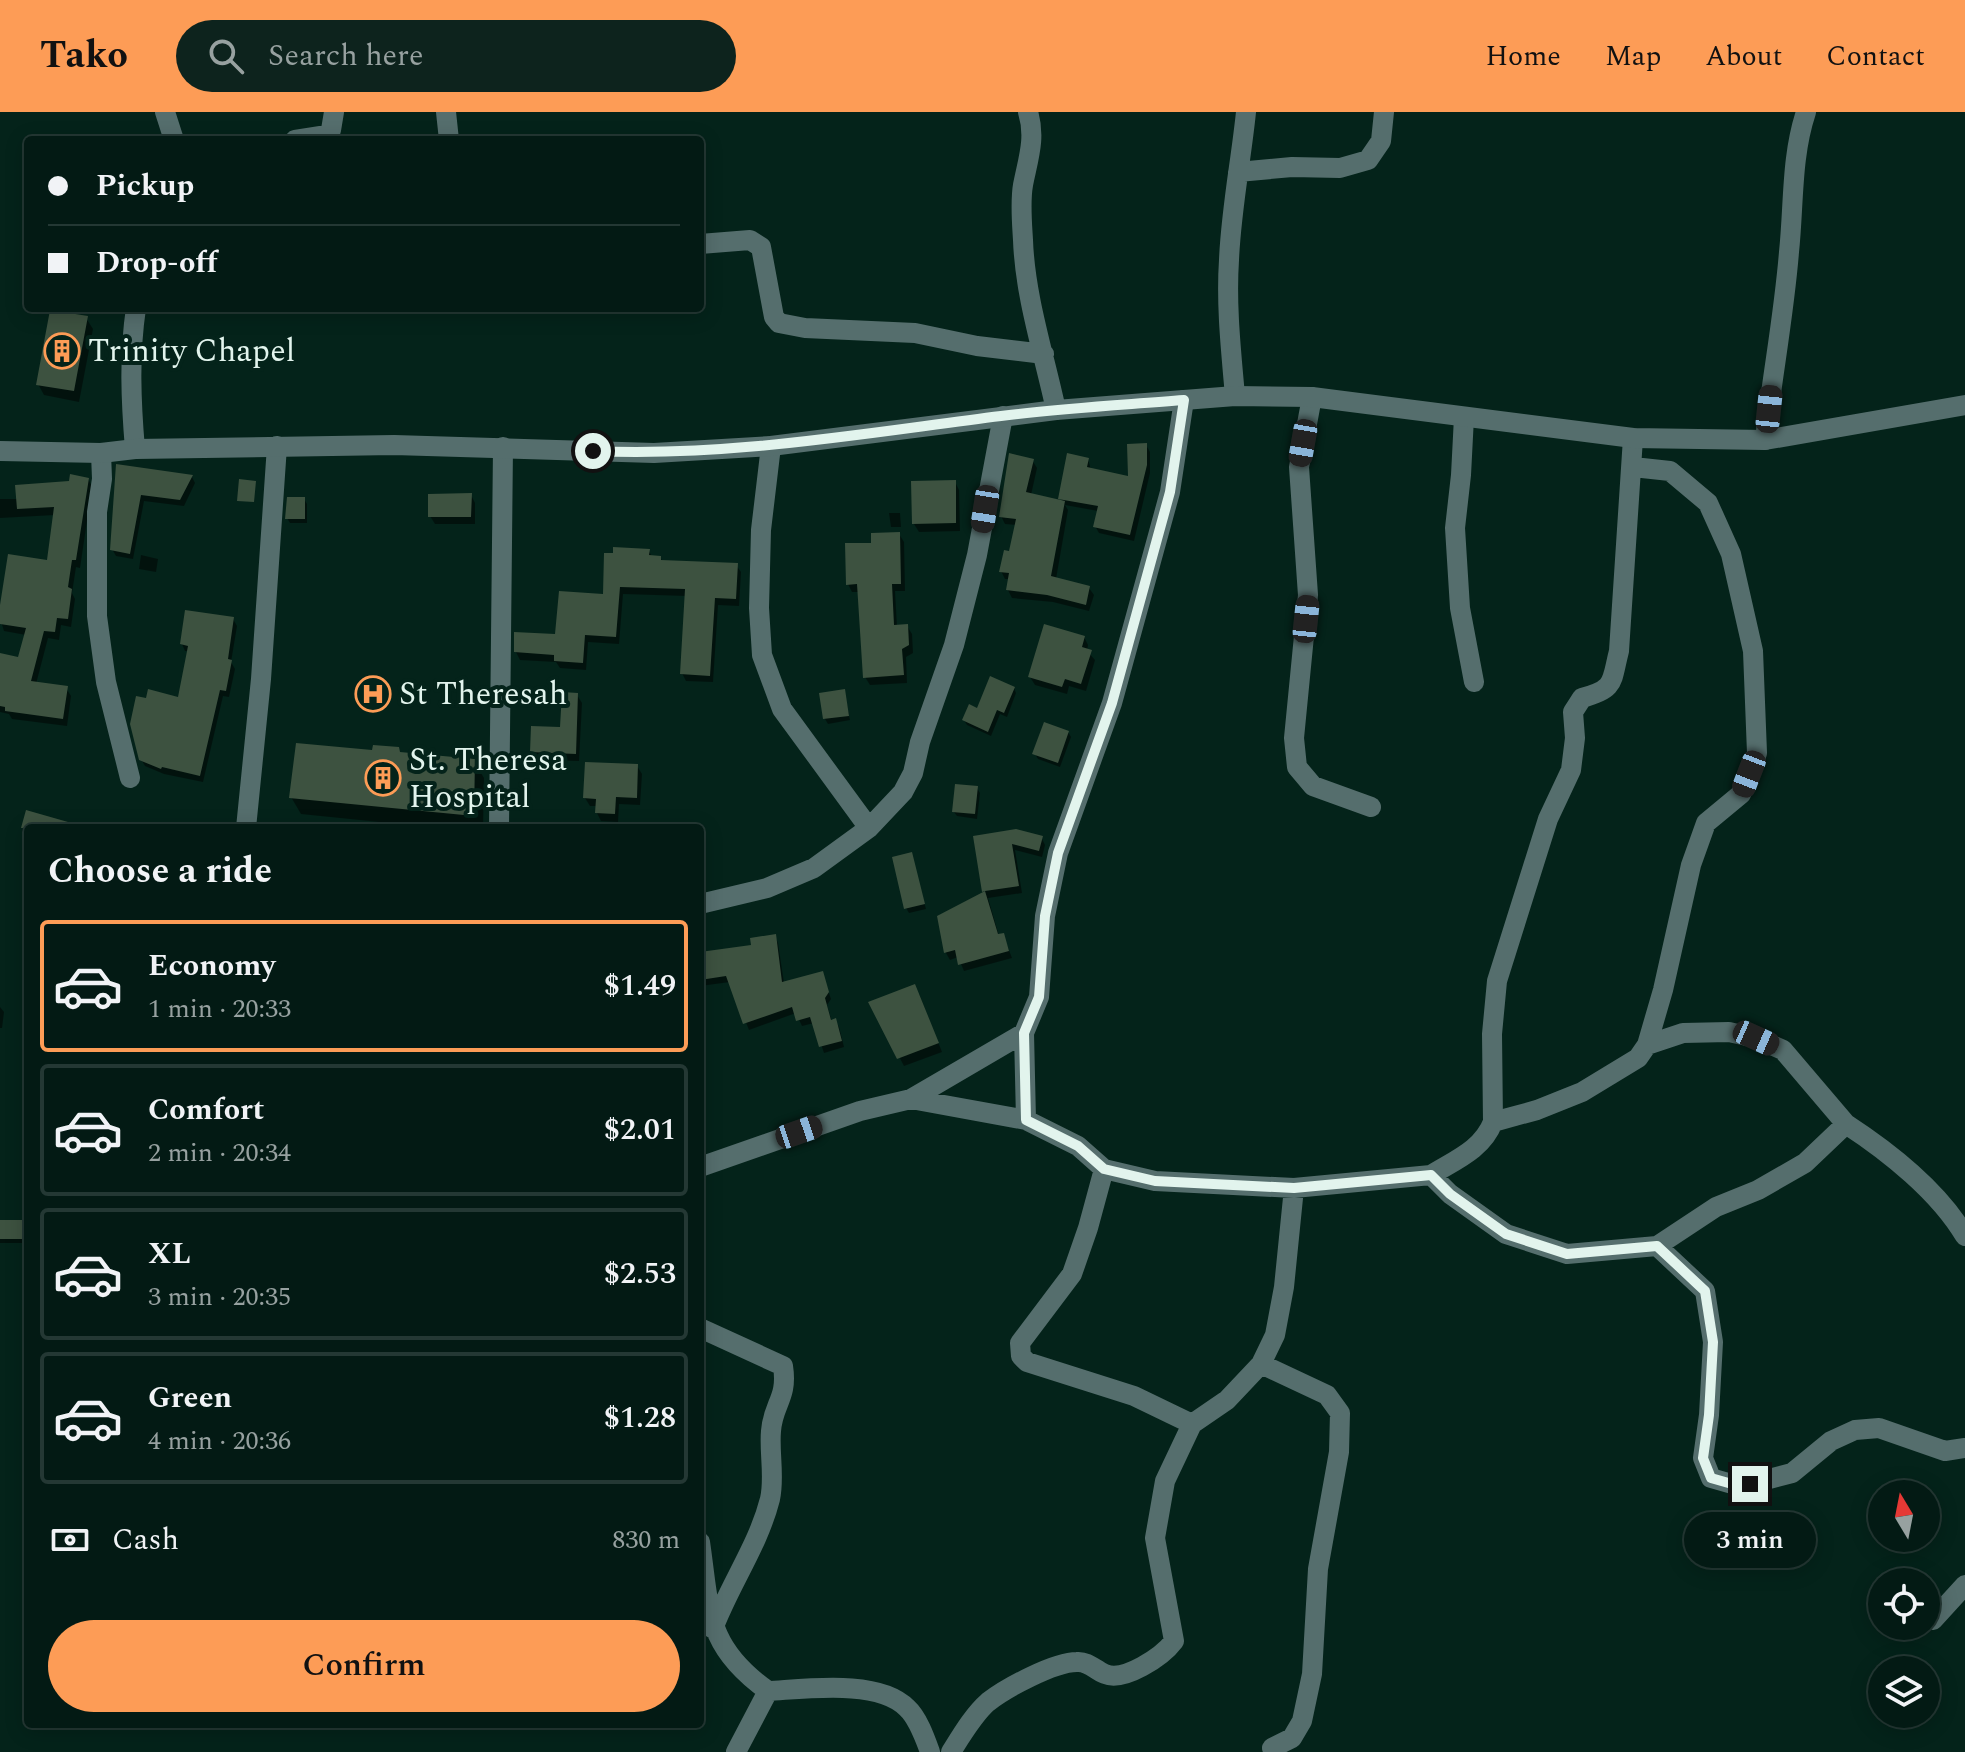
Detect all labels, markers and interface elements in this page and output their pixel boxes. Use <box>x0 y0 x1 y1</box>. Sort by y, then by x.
search box <box>176 20 736 92</box>
text: Tako <box>40 27 128 85</box>
text: Search here <box>268 33 424 79</box>
icon: search <box>204 34 248 78</box>
text: Home <box>1485 35 1561 78</box>
text: Map <box>1605 35 1661 78</box>
text: About <box>1705 35 1782 78</box>
text: Contact <box>1826 35 1925 78</box>
text: Pickup <box>96 163 194 209</box>
text: Drop-off <box>96 240 217 286</box>
place label: Trinity Chapel <box>88 327 295 376</box>
building icon: Trinity Chapel <box>43 332 81 370</box>
car <box>1755 384 1783 434</box>
car <box>1287 417 1319 469</box>
route start <box>575 433 611 469</box>
car <box>969 483 1001 535</box>
car <box>1292 594 1320 644</box>
place label: St Theresah <box>399 670 567 719</box>
hospital icon: St Theresah <box>354 675 392 713</box>
place label: St. Theresa Hospital <box>409 736 567 822</box>
car <box>1729 747 1769 801</box>
building icon: St. Theresa Hospital <box>364 759 402 797</box>
text: Choose a ride <box>48 844 272 899</box>
text: Economy <box>148 943 275 989</box>
icon: car <box>52 950 124 1022</box>
text: $1.49 <box>604 963 676 1009</box>
text: 1 min · 20:33 <box>148 989 291 1029</box>
car <box>1729 1017 1783 1059</box>
text: Comfort <box>148 1087 264 1133</box>
icon: car <box>52 1094 124 1166</box>
text: $2.01 <box>604 1107 676 1153</box>
car <box>772 1113 826 1151</box>
text: 2 min · 20:34 <box>148 1133 291 1173</box>
text: XL <box>148 1231 191 1277</box>
icon: car <box>52 1238 124 1310</box>
text: $2.53 <box>604 1251 676 1297</box>
text: 3 min · 20:35 <box>148 1277 291 1317</box>
text: Green <box>148 1375 232 1421</box>
icon: car <box>52 1382 124 1454</box>
text: $1.28 <box>604 1395 676 1441</box>
text: 4 min · 20:36 <box>148 1421 291 1461</box>
route end <box>1732 1466 1768 1502</box>
north arrow <box>1868 1480 1940 1552</box>
map controls <box>1868 1480 1940 1728</box>
callout: 3 min <box>1684 1512 1816 1568</box>
text: Cash <box>112 1517 179 1563</box>
icon: cash <box>48 1518 92 1562</box>
text: 830 m <box>612 1520 680 1560</box>
text: 3 min <box>1716 1520 1784 1560</box>
button: locate <box>1868 1568 1940 1640</box>
button: Confirm <box>48 1620 680 1712</box>
button: layers <box>1868 1656 1940 1728</box>

